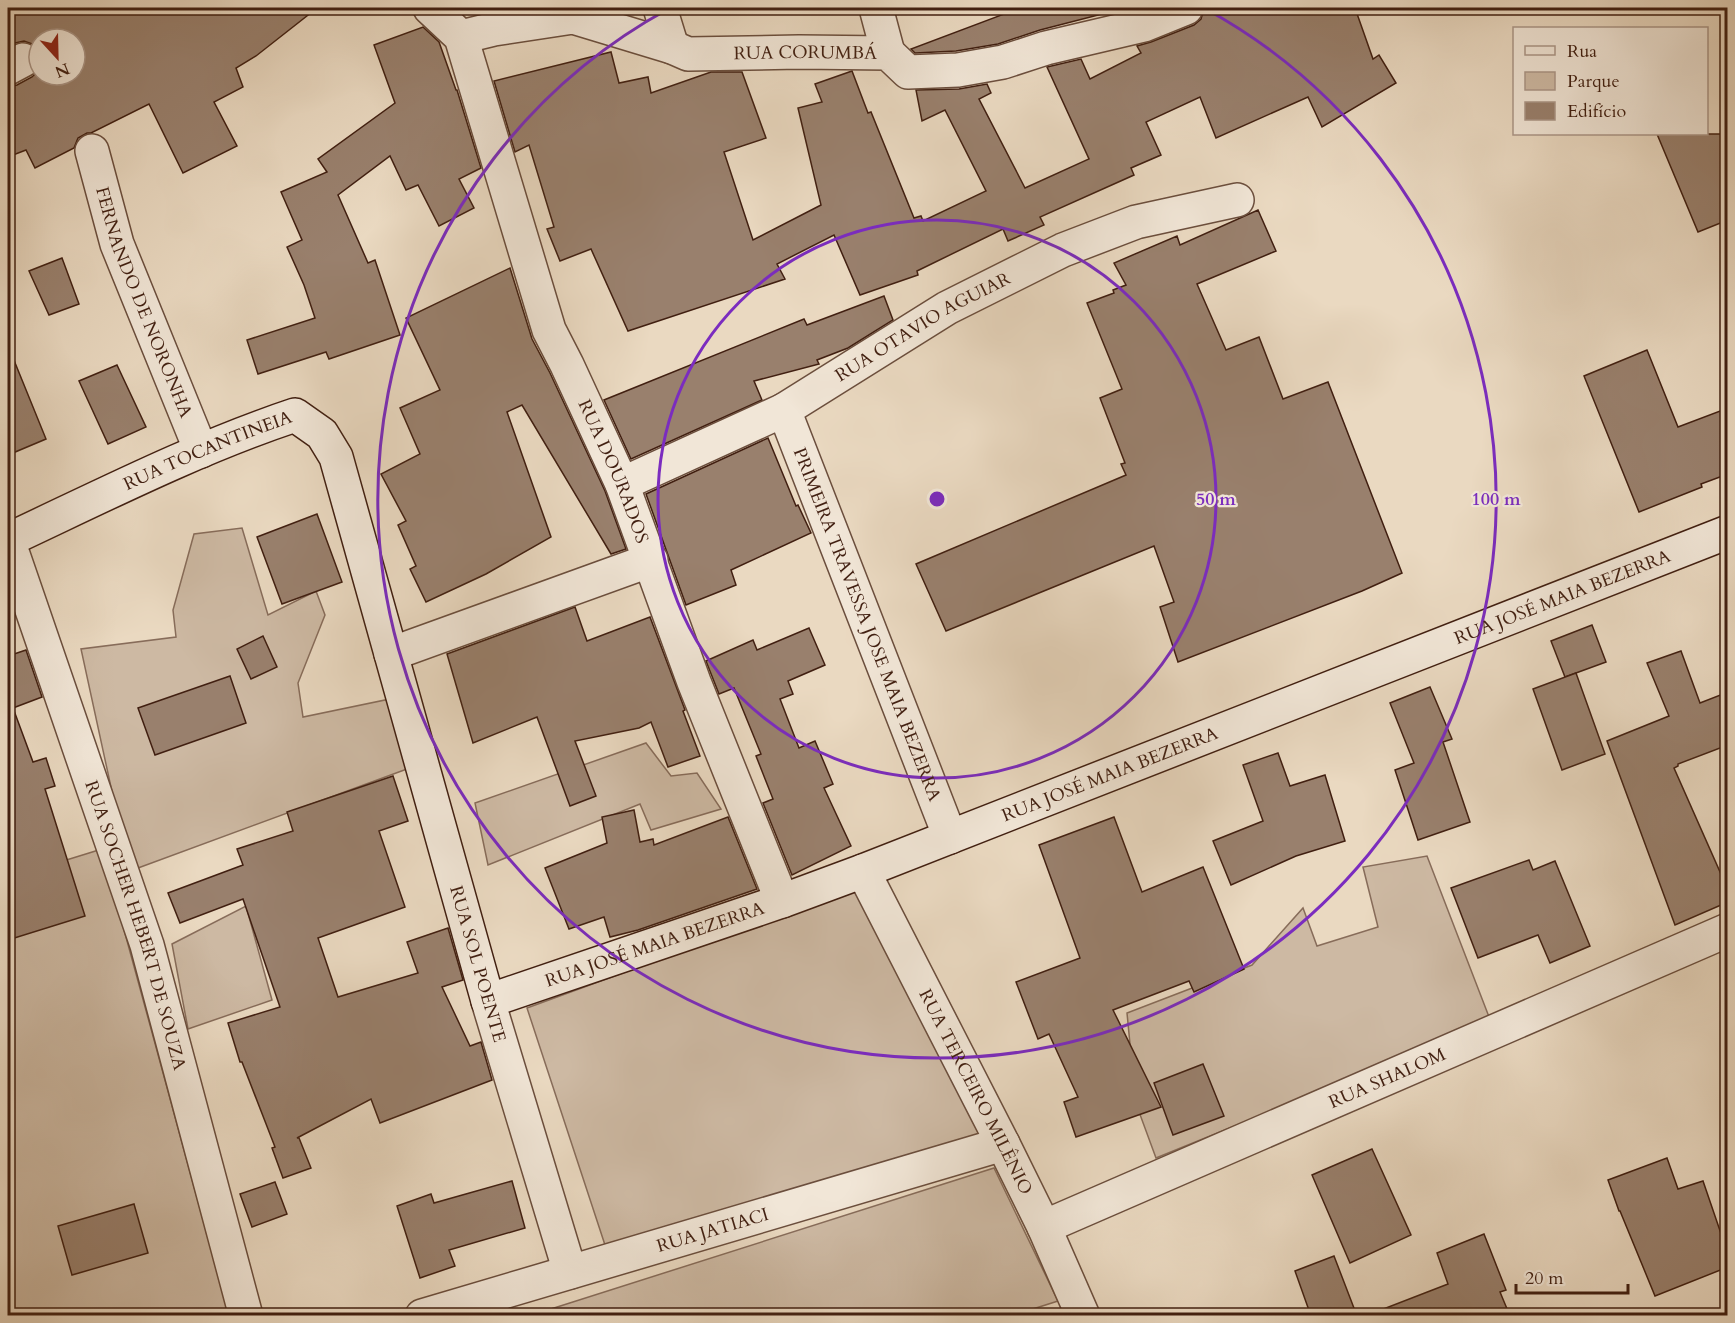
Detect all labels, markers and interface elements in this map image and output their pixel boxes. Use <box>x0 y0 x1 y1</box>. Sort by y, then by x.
north arrow <box>27 27 87 87</box>
legend <box>1513 27 1708 135</box>
text: Rua <box>1567 39 1597 64</box>
street label: RUA CORUMBÁ <box>733 40 877 66</box>
text: N <box>52 57 73 83</box>
text: Parque <box>1567 69 1620 94</box>
text: Edifício <box>1567 99 1627 124</box>
street label: FERNANDO DE NORONHA <box>89 184 198 422</box>
street label: RUA OTAVIO AGUIAR <box>830 266 1015 388</box>
street label: RUA DOURADOS <box>572 395 655 547</box>
street label: RUA TOCANTINEIA <box>119 405 296 497</box>
street label: PRIMEIRA TRAVESSA JOSE MAIA BEZERRA <box>787 444 947 805</box>
text: 50 m <box>1196 487 1236 512</box>
text: 100 m <box>1471 487 1521 512</box>
centre of rings <box>927 489 947 509</box>
street label: RUA JOSÉ MAIA BEZERRA <box>1451 544 1674 651</box>
street label: RUA JOSÉ MAIA BEZERRA <box>998 721 1222 828</box>
street label: RUA SOCHER HEBERT DE SOUZA <box>78 777 192 1073</box>
street label: RUA SOL POENTE <box>443 883 512 1045</box>
street label: RUA JOSÉ MAIA BEZERRA <box>542 896 768 994</box>
street label: RUA TERCEIRO MILÊNIO <box>913 985 1038 1199</box>
street label: RUA SHALOM <box>1325 1042 1450 1115</box>
street label: RUA JATIACI <box>654 1202 772 1259</box>
scale bar <box>1516 1257 1628 1295</box>
text: 20 m <box>1525 1266 1564 1291</box>

